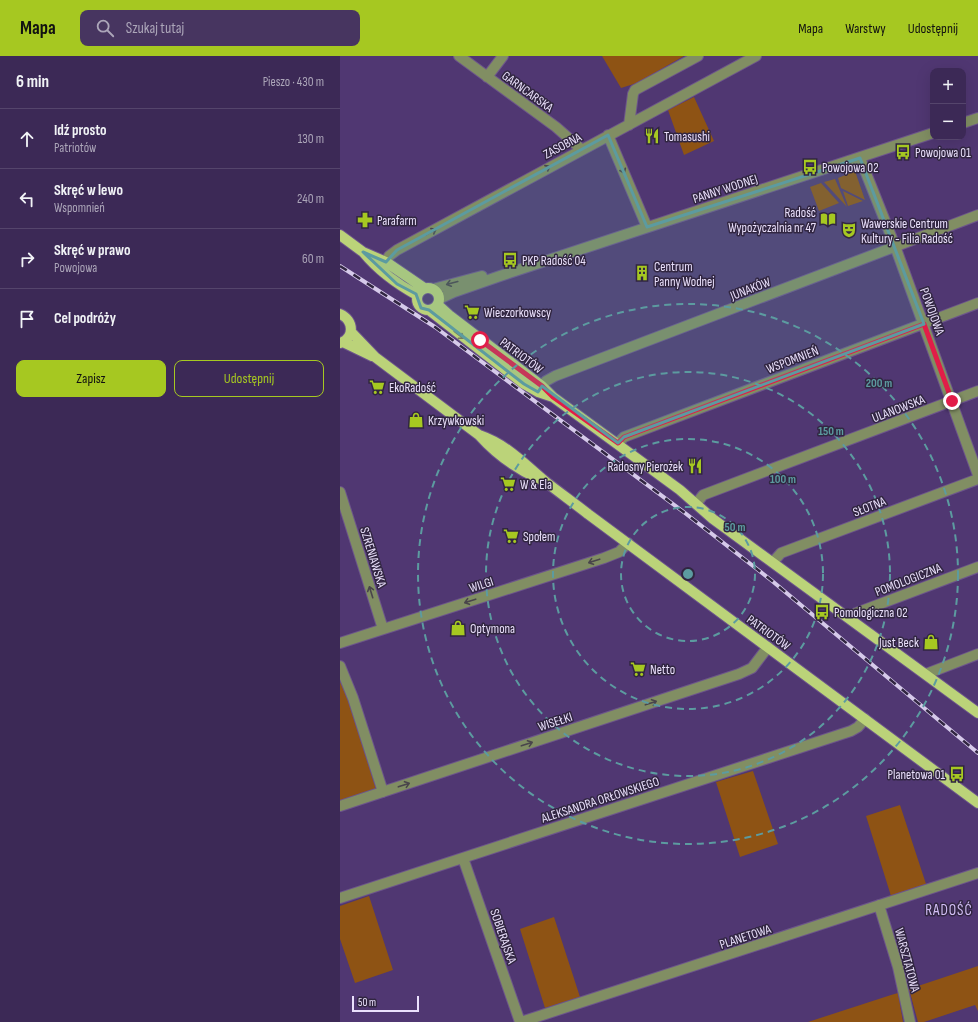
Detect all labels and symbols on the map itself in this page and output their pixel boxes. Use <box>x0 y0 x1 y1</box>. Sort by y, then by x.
street label: GARNCARSKA <box>499 68 557 116</box>
restaurant icon: Tomasushi <box>643 127 661 145</box>
street label: ZASOBNA <box>541 129 585 163</box>
place label: Tomasushi <box>664 129 710 145</box>
bus stop icon: Powojowa 01 <box>894 143 912 161</box>
place label: Powojowa 01 <box>915 145 971 161</box>
bus stop icon: Powojowa 02 <box>801 158 819 176</box>
place label: Powojowa 02 <box>822 160 879 176</box>
one-way arrow <box>619 162 626 174</box>
one-way arrow <box>539 165 551 172</box>
street label: PANNY WODNEJ <box>691 171 760 207</box>
place label: Radość Wypożyczalnia nr 47 <box>728 205 817 236</box>
library icon: Radość Wypożyczalnia nr 47 <box>819 210 837 228</box>
pharmacy icon: Parafarm <box>356 211 374 229</box>
place label: Parafarm <box>377 213 417 229</box>
place label: Wawerskie Centrum Kultury - Filia Radość <box>861 216 953 247</box>
theatre icon: Wawerskie Centrum Kultury - Filia Radość <box>840 221 858 239</box>
one-way arrow <box>425 227 437 235</box>
bus stop icon: PKP Radość 04 <box>501 251 519 269</box>
place label: PKP Radość 04 <box>522 253 586 269</box>
place label: Centrum Panny Wodnej <box>654 259 715 290</box>
building icon: Centrum Panny Wodnej <box>633 264 651 282</box>
street label: JUNAKÓW <box>727 274 773 304</box>
one-way arrow <box>446 280 459 287</box>
street label: POWOJOWA <box>916 285 948 338</box>
supermarket icon: Wieczorkowscy <box>463 303 481 321</box>
place label: Wieczorkowscy <box>484 305 551 321</box>
one-way arrow <box>454 331 465 339</box>
route start <box>471 331 489 349</box>
street label: PATRIOTÓW <box>497 334 547 378</box>
street label: WSPOMNIEŃ <box>764 343 821 377</box>
text: 200 m <box>866 376 892 391</box>
supermarket icon: EkoRadość <box>368 378 386 396</box>
place label: EkoRadość <box>389 380 436 396</box>
street label: ULANOWSKA <box>870 391 927 426</box>
route end <box>943 392 961 410</box>
shop icon: Krzywkowski <box>407 411 425 429</box>
place label: Krzywkowski <box>428 413 484 429</box>
text: 150 m <box>818 424 844 439</box>
restaurant icon: Radosny Pierożek <box>686 457 704 475</box>
place label: Radosny Pierożek <box>607 459 683 475</box>
text: 100 m <box>770 472 796 487</box>
supermarket icon: W & Ela <box>499 475 517 493</box>
place label: W & Ela <box>520 477 552 493</box>
street label: SŁOTNA <box>851 493 888 520</box>
text: 50 m <box>725 520 745 535</box>
street label: SZRENIAWSKA <box>356 525 390 590</box>
supermarket icon: Społem <box>502 527 520 545</box>
place label: Społem <box>523 529 555 545</box>
one-way arrow <box>588 558 601 565</box>
street label: POMOLOGICZNA <box>873 560 944 600</box>
centre of rings <box>681 567 695 581</box>
street label: WILGI <box>467 574 496 596</box>
one-way arrow <box>367 586 374 599</box>
one-way arrow <box>464 598 477 605</box>
bus stop icon: Pomologiczna 02 <box>813 603 831 621</box>
place label: Pomologiczna 02 <box>834 605 908 621</box>
street label: PATRIOTÓW <box>743 612 794 654</box>
shop icon: Optymona <box>449 619 467 637</box>
place label: Optymona <box>470 621 515 637</box>
shop icon: Just Beck <box>922 633 940 651</box>
place label: Just Beck <box>878 635 919 651</box>
supermarket icon: Netto <box>629 660 647 678</box>
place label: Netto <box>650 662 675 678</box>
one-way arrow <box>644 699 656 707</box>
street label: WISEŁKI <box>536 709 575 735</box>
one-way arrow <box>521 740 534 747</box>
bus stop icon: Planetowa 01 <box>948 765 966 783</box>
place label: Planetowa 01 <box>888 767 945 783</box>
street label: ALEKSANDRA ORŁOWSKIEGO <box>538 773 661 827</box>
one-way arrow <box>397 781 410 788</box>
district label: RADOŚĆ <box>925 901 973 920</box>
street label: SOBIERAJSKA <box>486 907 520 966</box>
street label: PLANETOWA <box>718 921 773 953</box>
street label: WARSZTATOWA <box>891 927 923 994</box>
scale bar <box>352 994 419 1013</box>

